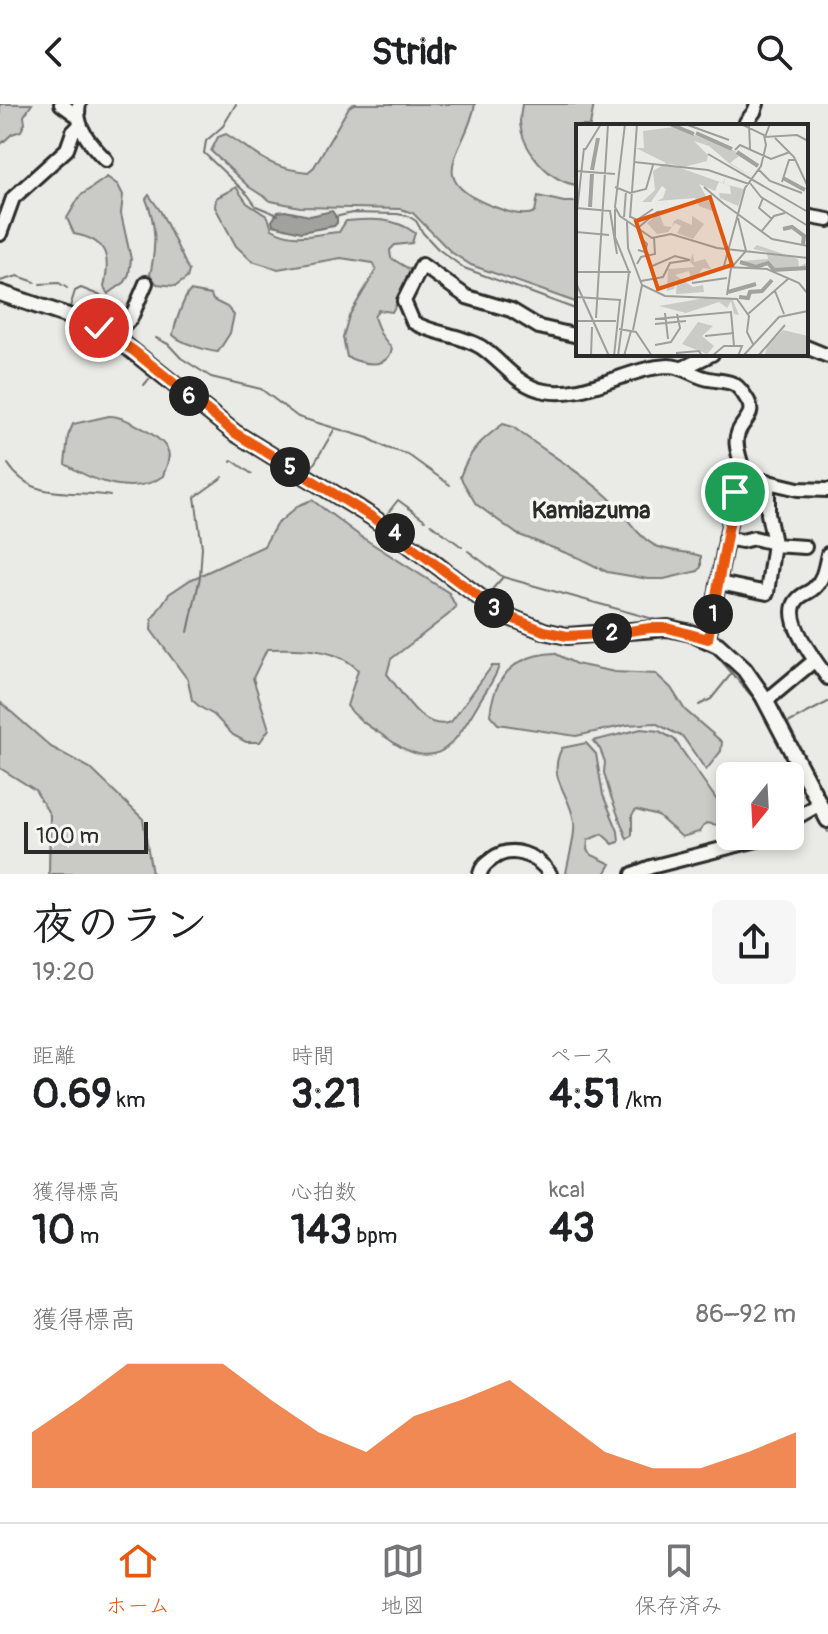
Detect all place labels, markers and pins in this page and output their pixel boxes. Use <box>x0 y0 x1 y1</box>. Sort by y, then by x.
pin <box>65 294 133 362</box>
pin: 6 <box>169 376 209 416</box>
pin: 5 <box>270 447 310 487</box>
pin <box>701 458 769 526</box>
pin: 4 <box>375 513 415 553</box>
pin: 3 <box>474 588 514 628</box>
pin: 1 <box>693 594 733 634</box>
pin: 2 <box>592 613 632 653</box>

